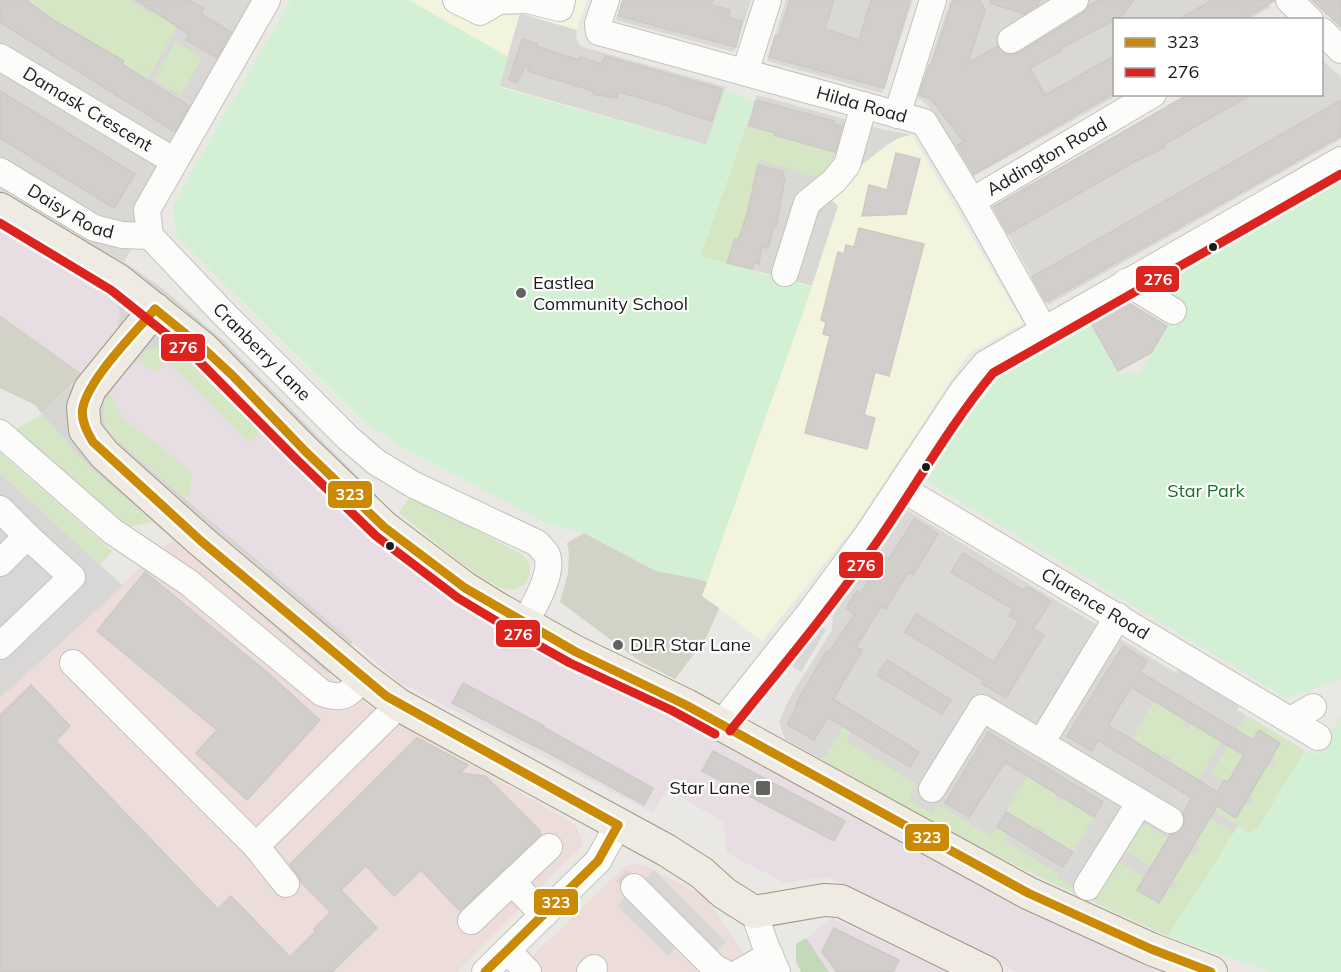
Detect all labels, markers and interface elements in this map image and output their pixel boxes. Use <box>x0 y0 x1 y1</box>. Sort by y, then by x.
legend <box>1113 18 1323 96</box>
text: 323 <box>1167 30 1199 53</box>
text: 276 <box>1167 60 1199 83</box>
street label: Damask Crescent <box>19 61 157 156</box>
street label: Hilda Road <box>814 81 910 128</box>
street label: Addington Road <box>982 112 1111 201</box>
street label: Daisy Road <box>23 178 116 244</box>
unlabelled marker <box>1207 241 1219 253</box>
line badge: 276 <box>1135 265 1180 293</box>
text: 276 <box>1144 269 1173 289</box>
place label: Eastlea Community School <box>533 271 688 315</box>
marker: Eastlea Community School <box>514 286 528 300</box>
street label: Cranberry Lane <box>208 298 316 405</box>
line badge: 276 <box>160 333 206 362</box>
text: 276 <box>169 337 198 357</box>
unlabelled marker <box>920 461 932 473</box>
park label: Star Park <box>1167 479 1245 502</box>
line badge: 323 <box>327 480 373 509</box>
text: 323 <box>336 484 364 504</box>
unlabelled marker <box>384 540 396 552</box>
line badge: 276 <box>838 551 884 579</box>
text: 276 <box>847 555 876 575</box>
street label: Clarence Road <box>1037 562 1153 644</box>
line badge: 276 <box>495 619 541 648</box>
text: 276 <box>504 624 533 644</box>
place label: DLR Star Lane <box>630 633 751 656</box>
marker: DLR Star Lane <box>611 638 625 652</box>
place label: Star Lane <box>670 776 750 799</box>
marker: Star Lane <box>754 779 772 797</box>
line badge: 323 <box>904 823 950 852</box>
text: 323 <box>913 827 941 847</box>
line badge: 323 <box>533 888 579 916</box>
text: 323 <box>542 892 570 912</box>

